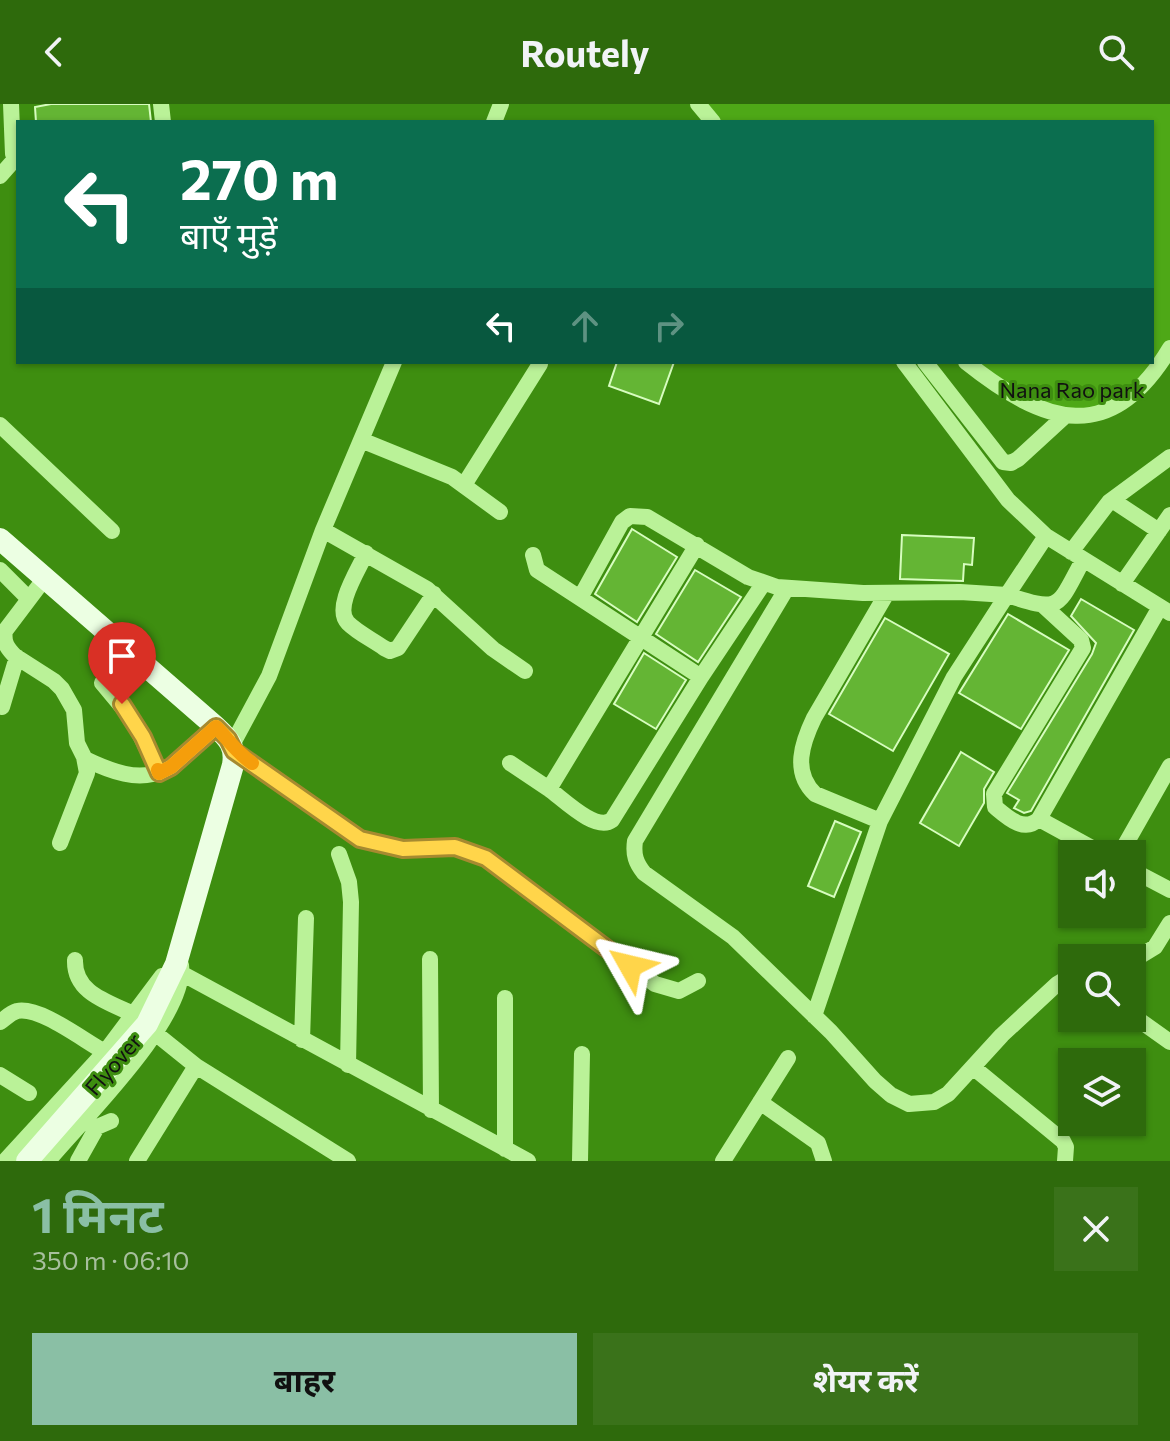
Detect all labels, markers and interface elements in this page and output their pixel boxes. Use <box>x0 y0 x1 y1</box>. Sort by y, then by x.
icon: back <box>32 30 76 74</box>
text: Routely <box>520 30 650 74</box>
icon: search <box>1094 30 1138 74</box>
text: 270 m <box>180 143 339 212</box>
icon: left <box>48 152 152 256</box>
text: बाएँ मुड़ें <box>180 212 277 256</box>
icon: left <box>479 304 523 348</box>
icon: ahead <box>563 304 607 348</box>
icon: right <box>647 304 691 348</box>
park label: Nana Rao park <box>999 376 1145 403</box>
pin <box>88 622 156 704</box>
icon: arrive <box>100 634 144 678</box>
map controls <box>1058 840 1146 1136</box>
button: sound <box>1058 840 1146 928</box>
position arrow <box>588 924 672 1008</box>
button: search <box>1058 944 1146 1032</box>
street label: Flyover <box>79 1027 147 1100</box>
button: layers <box>1058 1048 1146 1136</box>
text: 1 मिनट <box>32 1184 164 1243</box>
button: close <box>1054 1187 1138 1271</box>
text: 350 m · 06:10 <box>32 1244 189 1275</box>
button: बाहर <box>32 1333 577 1425</box>
button: शेयर करें <box>593 1333 1138 1425</box>

